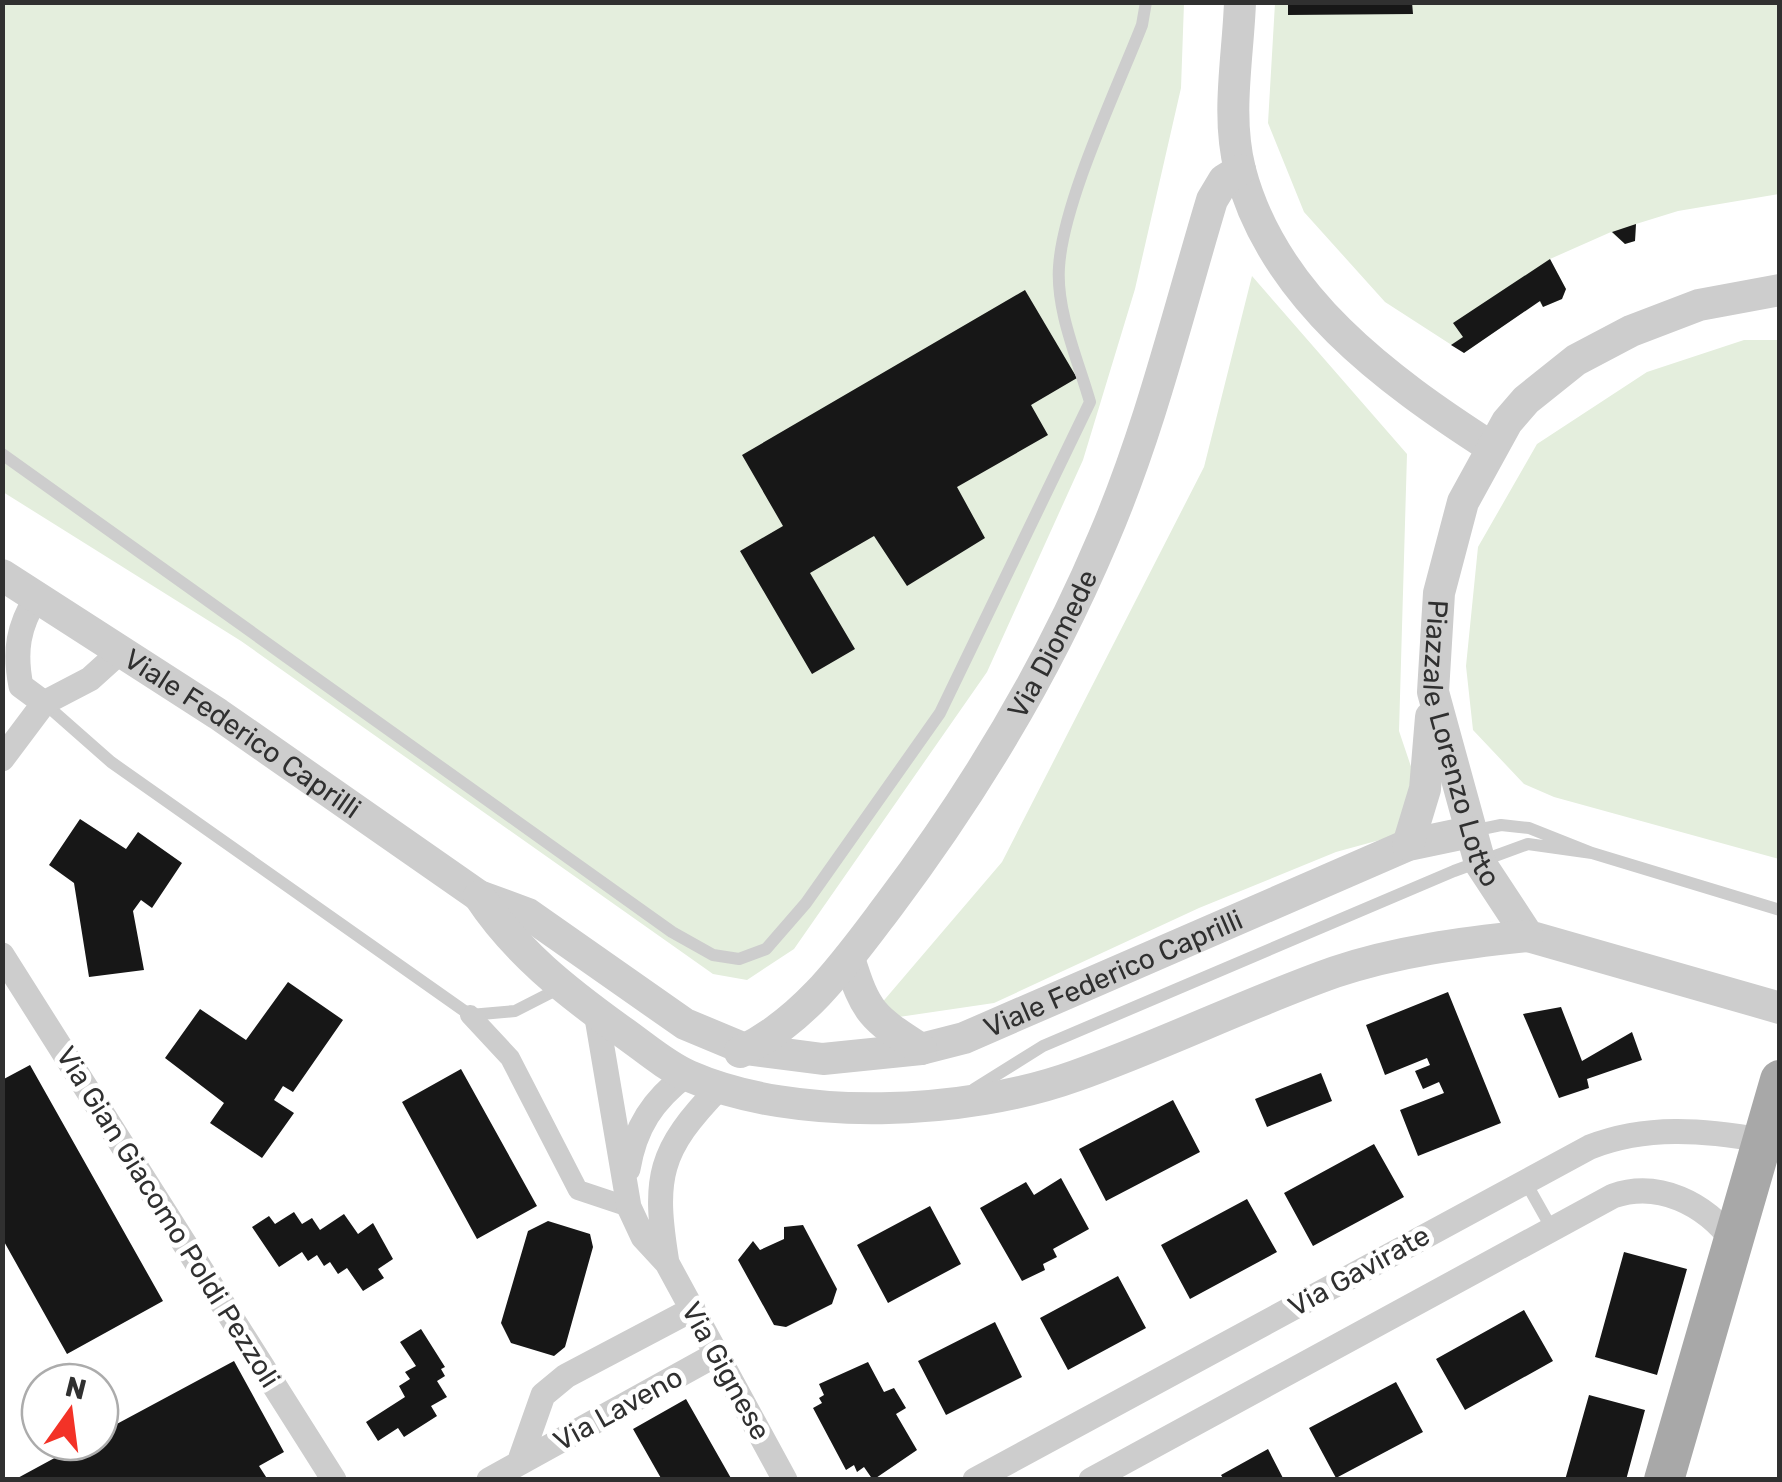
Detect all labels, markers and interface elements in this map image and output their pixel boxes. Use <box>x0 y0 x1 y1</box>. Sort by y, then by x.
street label: Via Diomede <box>1000 564 1104 724</box>
street label: Piazzale Lorenzo Lotto <box>1417 599 1507 893</box>
street label: Viale Federico Caprilli <box>118 642 367 825</box>
street label: Viale Federico Caprilli <box>979 903 1247 1044</box>
street label: Via Gian Giacomo Poldi Pezzoli <box>49 1041 287 1393</box>
street label: Via Gavirate <box>1283 1219 1435 1323</box>
street label: Via Gignese <box>675 1296 777 1446</box>
street label: Via Laveno <box>548 1360 688 1458</box>
north arrow <box>20 1362 120 1462</box>
text: N <box>62 1370 90 1407</box>

